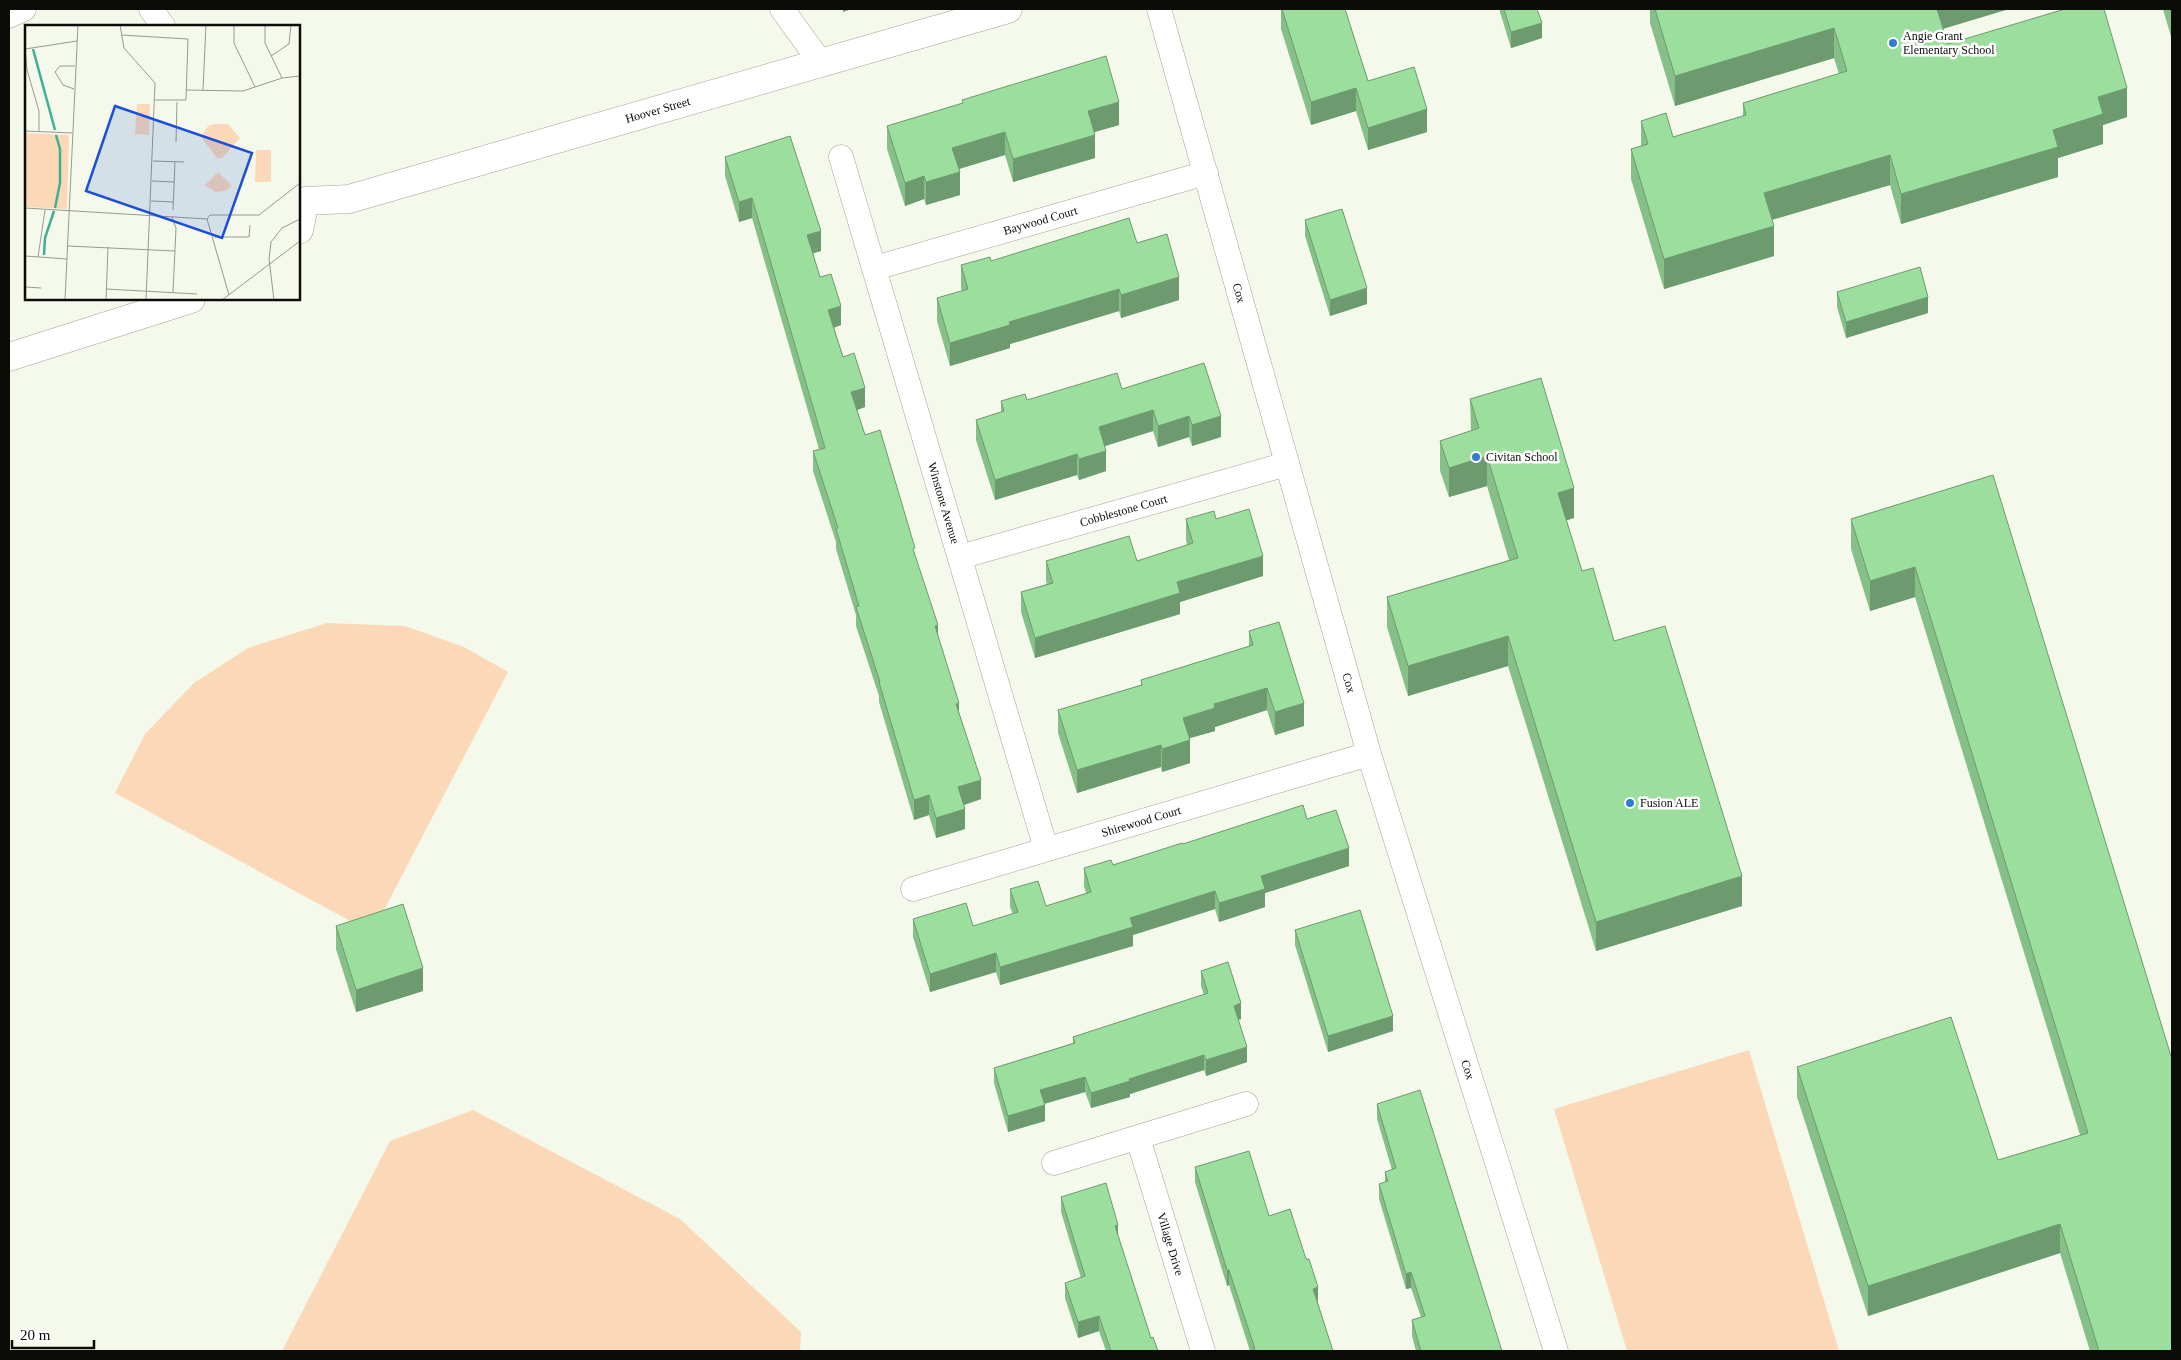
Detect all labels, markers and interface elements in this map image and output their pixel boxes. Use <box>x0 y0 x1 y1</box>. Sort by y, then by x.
inset map <box>25 25 300 300</box>
place label: Angie Grant Elementary School <box>1903 29 1995 57</box>
marker: Angie Grant Elementary School <box>1887 37 1899 49</box>
street label: Hoover Street <box>624 94 693 126</box>
street label: Baywood Court <box>1002 203 1080 238</box>
street label: Cox <box>1230 281 1248 304</box>
place label: Civitan School <box>1486 450 1558 464</box>
marker: Civitan School <box>1470 451 1482 463</box>
street label: Winstone Avenue <box>925 461 962 546</box>
street label: Cobblestone Court <box>1078 491 1170 530</box>
street label: Cox <box>1339 671 1358 694</box>
place label: Fusion ALE <box>1640 796 1698 810</box>
marker: Fusion ALE <box>1624 797 1636 809</box>
street label: Shirewood Court <box>1100 803 1183 840</box>
street label: Cox <box>1458 1058 1478 1081</box>
street label: Village Drive <box>1154 1211 1187 1277</box>
scale bar <box>12 1318 95 1350</box>
text: 20 m <box>20 1327 51 1343</box>

